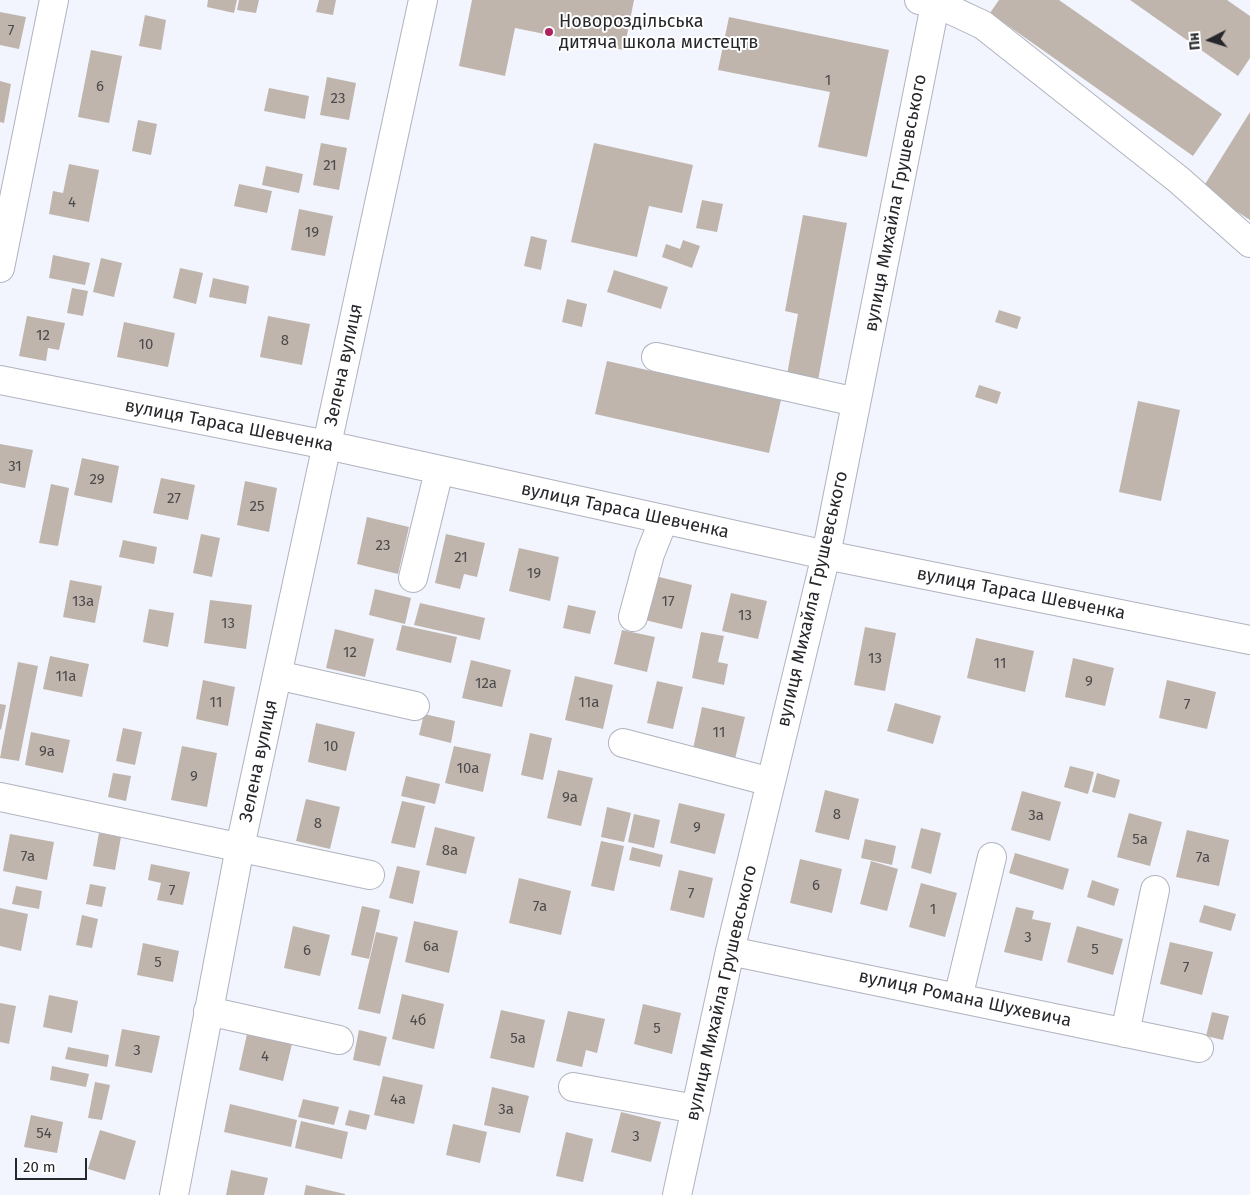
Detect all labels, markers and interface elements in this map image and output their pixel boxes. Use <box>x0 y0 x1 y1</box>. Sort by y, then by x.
place label: Новороздільська дитяча школа мистецтв <box>559 11 758 54</box>
north arrow <box>1185 15 1235 65</box>
house number: 7 <box>8 22 14 40</box>
marker: Новороздільська дитяча школа мистецтв <box>543 26 555 38</box>
text: Пн <box>1185 32 1204 51</box>
house number: 1 <box>825 72 831 90</box>
street label: вулиця Михайла Грушевського <box>860 72 932 334</box>
house number: 6 <box>96 78 104 96</box>
house number: 23 <box>331 90 345 108</box>
house number: 21 <box>323 157 337 175</box>
house number: 4 <box>68 194 76 212</box>
house number: 19 <box>305 224 319 242</box>
street label: Зелена вулиця <box>320 302 368 428</box>
house number: 12 <box>36 327 50 345</box>
house number: 8 <box>281 332 289 350</box>
house number: 10 <box>139 336 153 354</box>
street label: вулиця Тараса Шевченка <box>123 395 335 457</box>
house number: 31 <box>8 458 22 476</box>
street label: вулиця Михайла Грушевського <box>773 469 853 729</box>
house number: 29 <box>89 471 105 489</box>
street label: вулиця Тараса Шевченка <box>519 478 731 544</box>
house number: 27 <box>167 490 181 508</box>
house number: 25 <box>250 498 264 516</box>
house number: 23 <box>376 537 390 555</box>
house number: 21 <box>454 549 468 567</box>
street label: вулиця Тараса Шевченка <box>915 563 1127 625</box>
house number: 19 <box>527 565 541 583</box>
house number: 13а <box>72 593 94 611</box>
house number: 17 <box>661 593 675 611</box>
house number: 13 <box>738 607 752 625</box>
house number: 13 <box>221 615 235 633</box>
house number: 12 <box>343 644 357 662</box>
house number: 13 <box>868 650 882 668</box>
house number: 11 <box>994 655 1006 673</box>
house number: 11а <box>56 668 76 686</box>
house number: 9 <box>1085 673 1093 691</box>
house number: 12а <box>475 675 497 693</box>
house number: 11 <box>210 694 222 712</box>
house number: 11а <box>579 694 599 712</box>
house number: 7 <box>1184 696 1190 714</box>
street label: Зелена вулиця <box>235 698 283 824</box>
house number: 11 <box>713 724 725 742</box>
house number: 10 <box>324 738 338 756</box>
house number: 9а <box>39 743 55 761</box>
house number: 10а <box>456 760 480 778</box>
house number: 9 <box>190 768 198 786</box>
house number: 9а <box>562 789 578 807</box>
house number: 8 <box>833 806 841 824</box>
house number: 3а <box>1028 807 1044 825</box>
house number: 8 <box>314 815 322 833</box>
house number: 9 <box>693 819 701 837</box>
house number: 5а <box>1132 831 1148 849</box>
house number: 8а <box>442 842 458 860</box>
house number: 7а <box>21 848 35 866</box>
house number: 7а <box>1196 849 1210 867</box>
street label: вулиця Михайла Грушевського <box>682 863 762 1123</box>
house number: 6 <box>812 877 820 895</box>
house number: 7 <box>169 882 175 900</box>
house number: 7 <box>688 885 694 903</box>
house number: 7а <box>533 898 547 916</box>
house number: 1 <box>930 901 936 919</box>
house number: 3 <box>1024 929 1032 947</box>
house number: 6а <box>423 938 439 956</box>
house number: 5 <box>1091 941 1099 959</box>
house number: 6 <box>303 942 311 960</box>
house number: 5 <box>154 954 162 972</box>
house number: 7 <box>1183 959 1189 977</box>
street label: вулиця Романа Шухевича <box>857 966 1073 1032</box>
house number: 4б <box>410 1012 426 1030</box>
house number: 5 <box>653 1020 661 1038</box>
house number: 5а <box>510 1030 526 1048</box>
house number: 3 <box>133 1042 141 1060</box>
house number: 4 <box>261 1048 269 1066</box>
house number: 4а <box>390 1091 406 1109</box>
house number: 3а <box>498 1101 514 1119</box>
house number: 54 <box>36 1125 52 1143</box>
house number: 3 <box>632 1128 640 1146</box>
scale bar <box>18 1148 90 1180</box>
text: 20 m <box>23 1158 56 1176</box>

